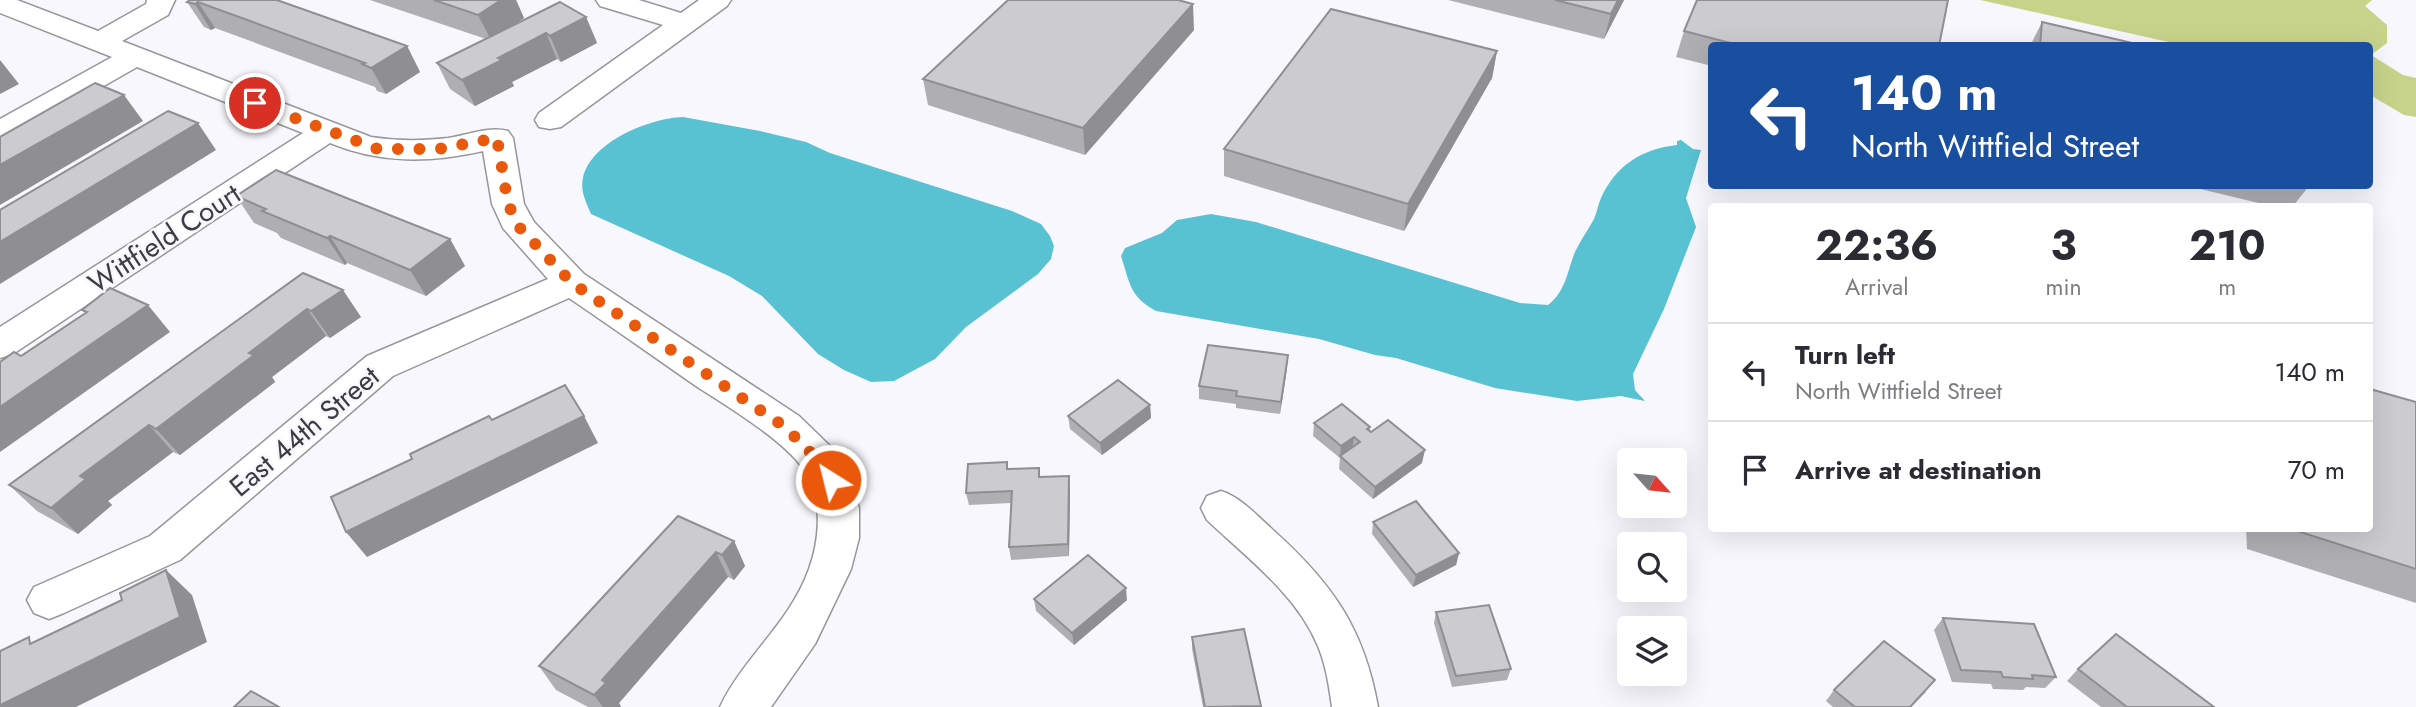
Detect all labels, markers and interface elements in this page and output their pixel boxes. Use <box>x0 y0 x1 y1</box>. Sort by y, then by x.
text: 140 m <box>1851 58 1997 128</box>
icon: left <box>1736 70 1827 161</box>
pin <box>225 73 285 133</box>
icon: arrive <box>236 84 274 122</box>
text: North Wittfield Street <box>1851 123 2139 169</box>
street label: Wittfield Court <box>80 174 249 303</box>
text: 22:36 <box>1815 215 1938 276</box>
text: 3 <box>2050 215 2077 276</box>
text: 210 <box>2189 215 2266 276</box>
text: Arrival <box>1845 270 1908 304</box>
text: min <box>2046 270 2082 304</box>
text: m <box>2218 270 2236 304</box>
text: Turn left <box>1795 336 1895 374</box>
icon: left <box>1736 353 1774 391</box>
text: 140 m <box>2274 353 2345 391</box>
street label: East 44th Street <box>220 356 388 506</box>
text: North Wittfield Street <box>1795 374 2002 408</box>
position arrow <box>794 443 868 517</box>
north arrow <box>1617 448 1687 518</box>
map controls <box>1617 448 1687 686</box>
icon: arrive <box>1736 451 1774 489</box>
text: Arrive at destination <box>1795 451 2042 489</box>
text: 70 m <box>2288 451 2345 489</box>
button: search <box>1617 532 1687 602</box>
button: layers <box>1617 616 1687 686</box>

